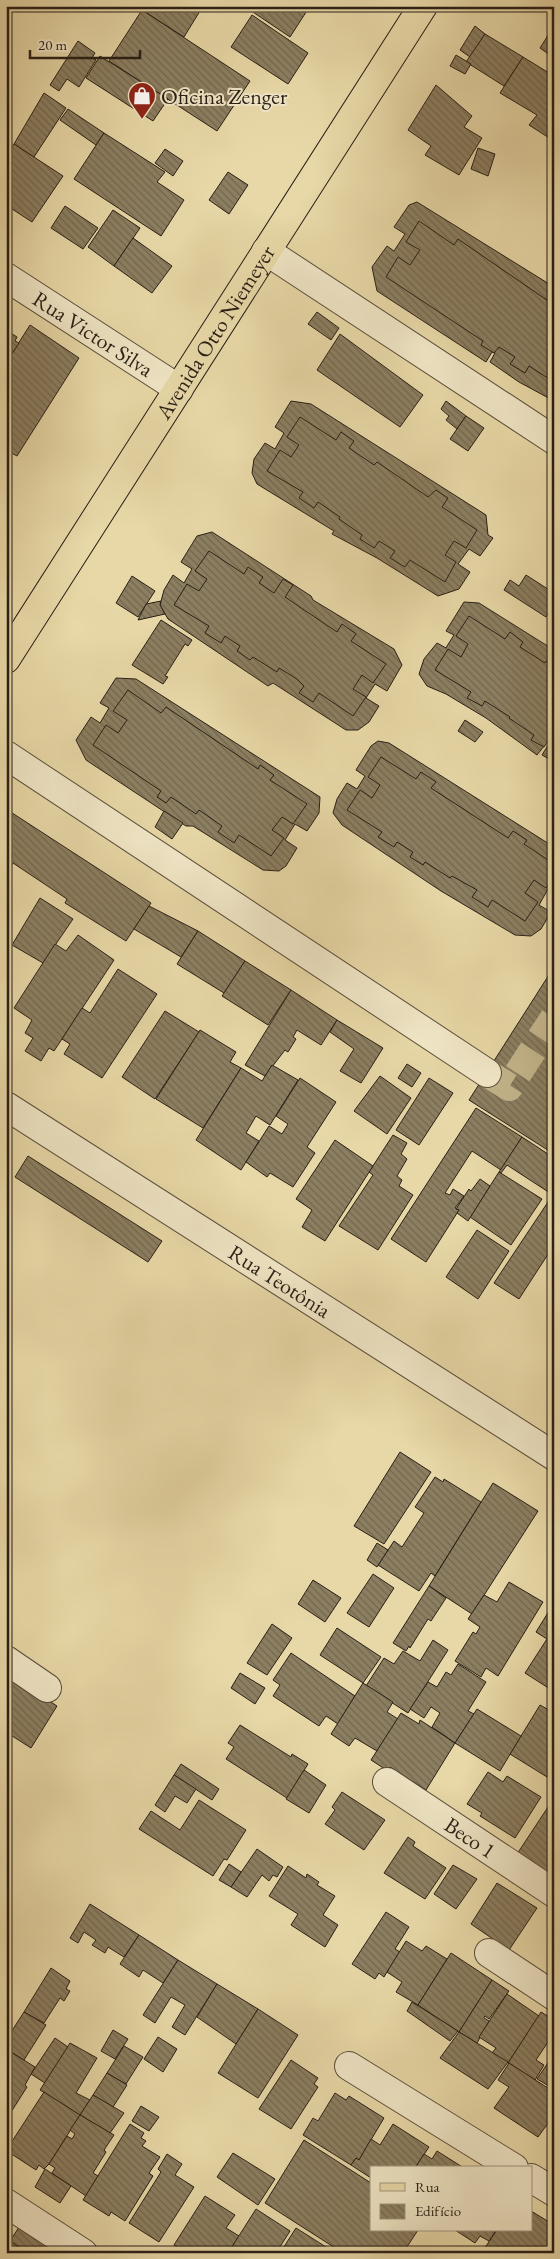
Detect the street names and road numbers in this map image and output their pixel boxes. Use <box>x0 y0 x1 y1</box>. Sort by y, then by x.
street label: Avenida Otto Niemeyer <box>148 239 281 425</box>
street label: Rua Victor Silva <box>28 284 159 383</box>
street label: Rua Teotônia <box>223 1238 337 1324</box>
street label: Beco 1 <box>439 1810 501 1865</box>

